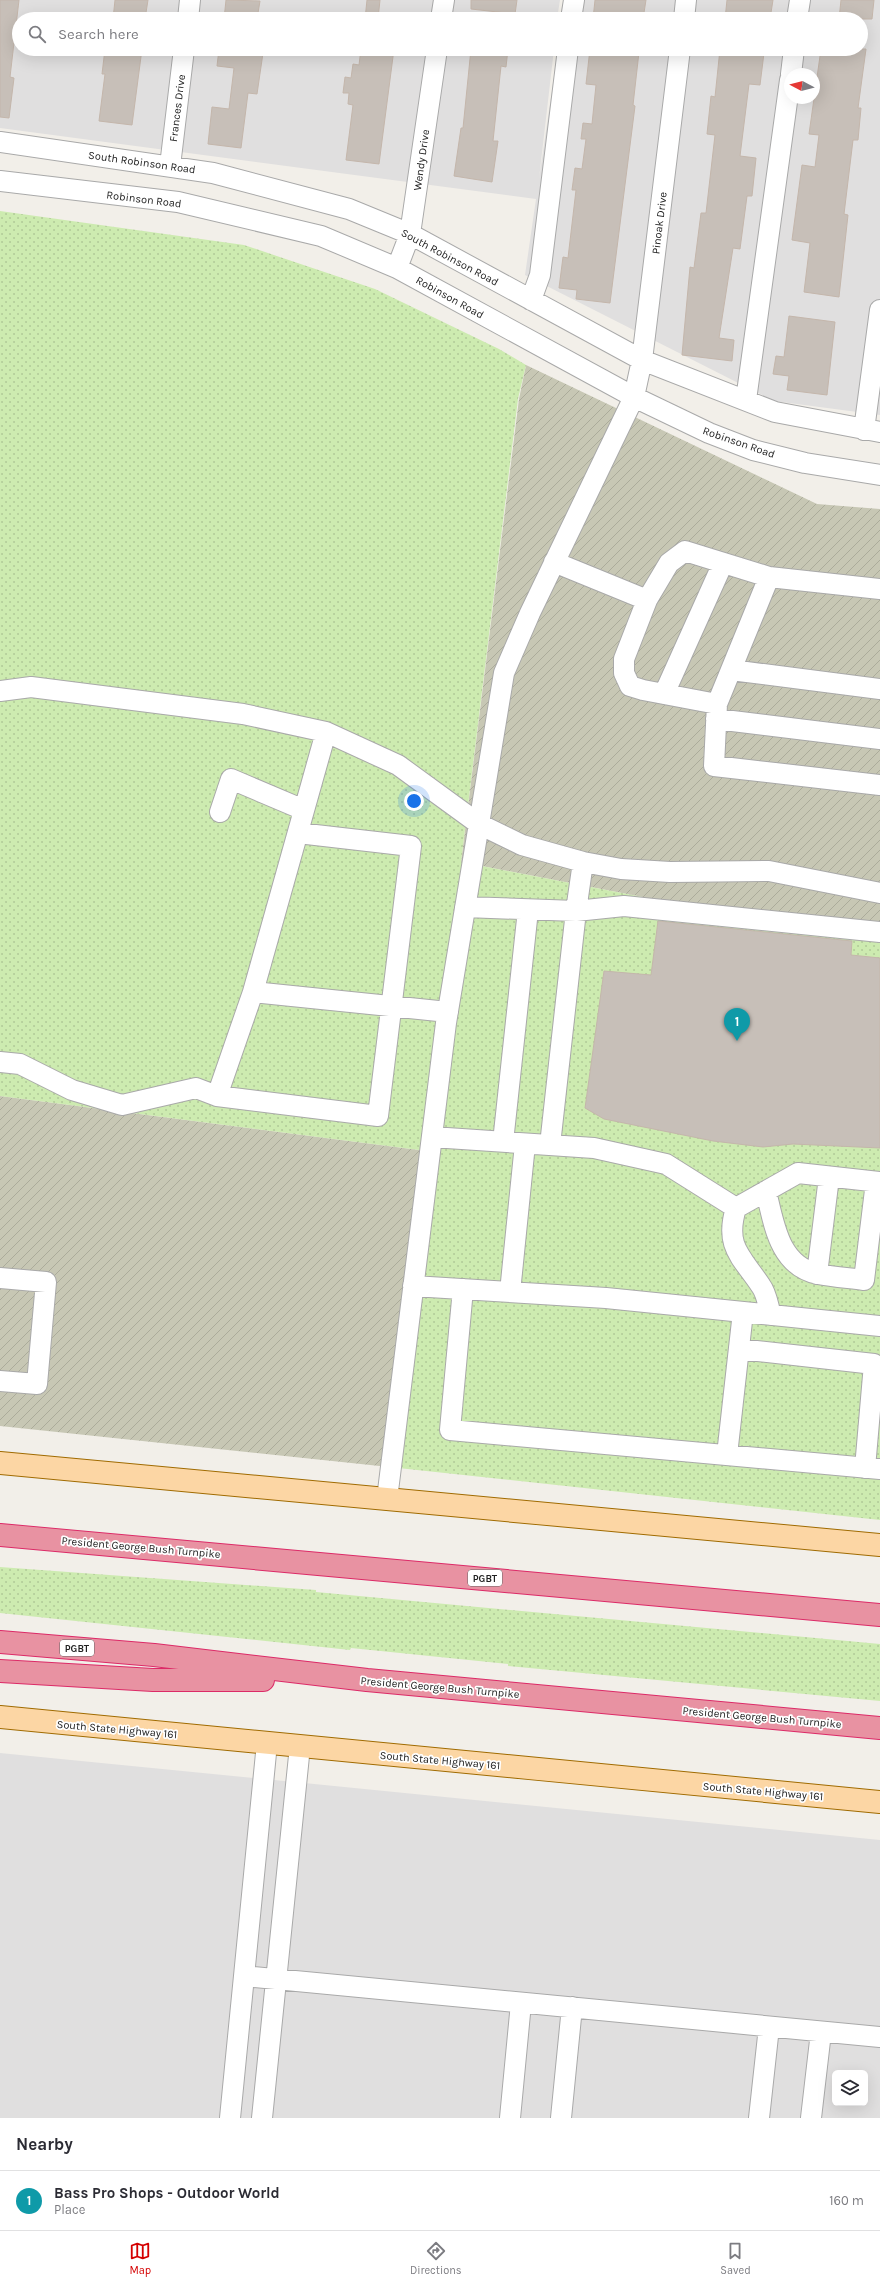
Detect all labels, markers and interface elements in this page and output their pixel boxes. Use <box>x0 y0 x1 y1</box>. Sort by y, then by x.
search box <box>12 12 868 56</box>
icon: search <box>26 23 48 45</box>
text: Search here <box>58 25 139 43</box>
north arrow <box>784 68 820 104</box>
street label: Frances Drive <box>167 73 188 143</box>
street label: Wendy Drive <box>411 128 432 192</box>
street label: South Robinson Road <box>87 149 196 176</box>
street label: Robinson Road <box>106 188 182 211</box>
street label: Pinoak Drive <box>649 191 670 255</box>
street label: South Robinson Road <box>399 226 501 289</box>
street label: Robinson Road <box>414 273 486 321</box>
street label: Robinson Road <box>701 424 777 461</box>
your location <box>404 791 424 811</box>
pin: 1 <box>724 1008 750 1041</box>
street label: President George Bush Turnpike <box>61 1534 221 1561</box>
road number: PGBT <box>468 1570 502 1586</box>
road number: PGBT <box>60 1640 94 1656</box>
street label: President George Bush Turnpike <box>360 1674 520 1701</box>
street label: President George Bush Turnpike <box>682 1704 842 1731</box>
street label: South State Highway 161 <box>56 1718 178 1741</box>
street label: South State Highway 161 <box>379 1749 501 1772</box>
street label: South State Highway 161 <box>702 1780 824 1803</box>
map controls <box>832 2070 868 2106</box>
button: layers <box>832 2070 868 2106</box>
text: Nearby <box>16 2134 73 2154</box>
text: Bass Pro Shops - Outdoor World <box>54 2184 280 2202</box>
text: 1 <box>27 2193 31 2208</box>
text: 160 m <box>829 2193 864 2208</box>
text: Place <box>54 2202 85 2217</box>
tab: Map <box>129 2240 151 2277</box>
tab: Directions <box>410 2240 462 2277</box>
tab: Saved <box>720 2240 751 2277</box>

